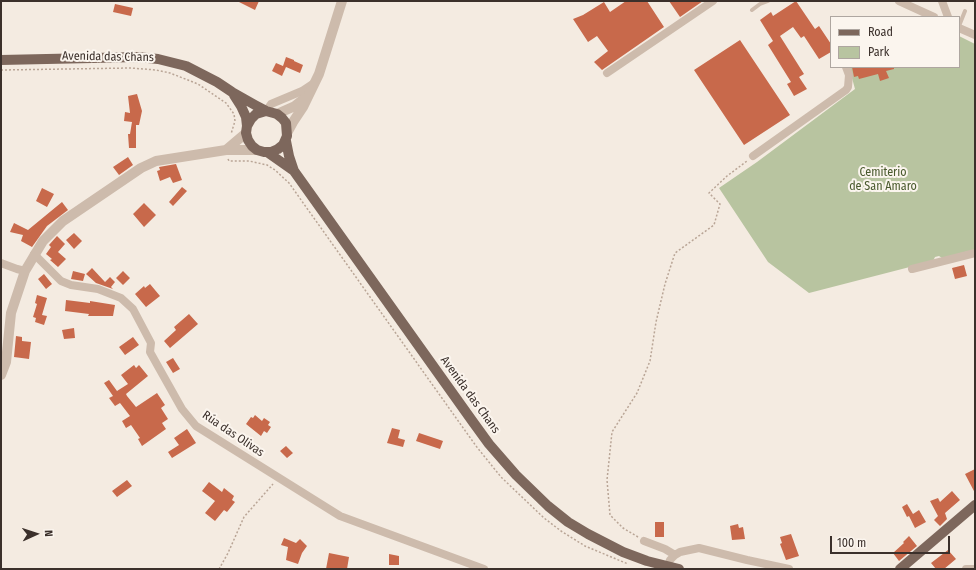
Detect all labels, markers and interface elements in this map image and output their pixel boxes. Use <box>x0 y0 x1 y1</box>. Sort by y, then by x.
legend <box>830 16 960 68</box>
text: Road <box>868 25 893 39</box>
text: Park <box>868 45 889 59</box>
street label: Avenida das Chans <box>62 49 154 65</box>
park label: Cemiterio de San Amaro <box>849 166 917 194</box>
street label: Avenida das Chans <box>437 354 503 436</box>
street label: Rúa das Olivas <box>199 408 267 460</box>
north arrow <box>16 514 56 554</box>
scale bar <box>832 528 952 554</box>
text: N <box>42 530 55 537</box>
text: 100 m <box>837 536 866 550</box>

